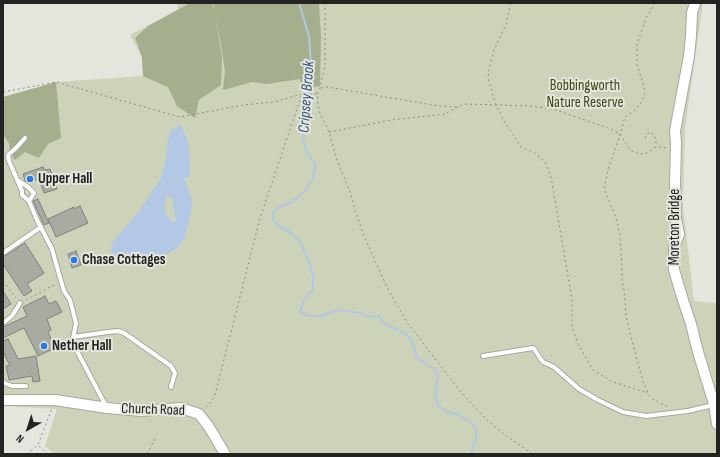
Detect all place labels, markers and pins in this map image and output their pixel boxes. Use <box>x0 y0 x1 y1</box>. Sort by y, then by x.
place label: Upper Hall <box>38 170 92 188</box>
marker: Upper Hall <box>25 174 35 184</box>
place label: Chase Cottages <box>82 251 166 269</box>
marker: Chase Cottages <box>69 255 79 265</box>
place label: Nether Hall <box>52 337 112 355</box>
marker: Nether Hall <box>39 341 49 351</box>

